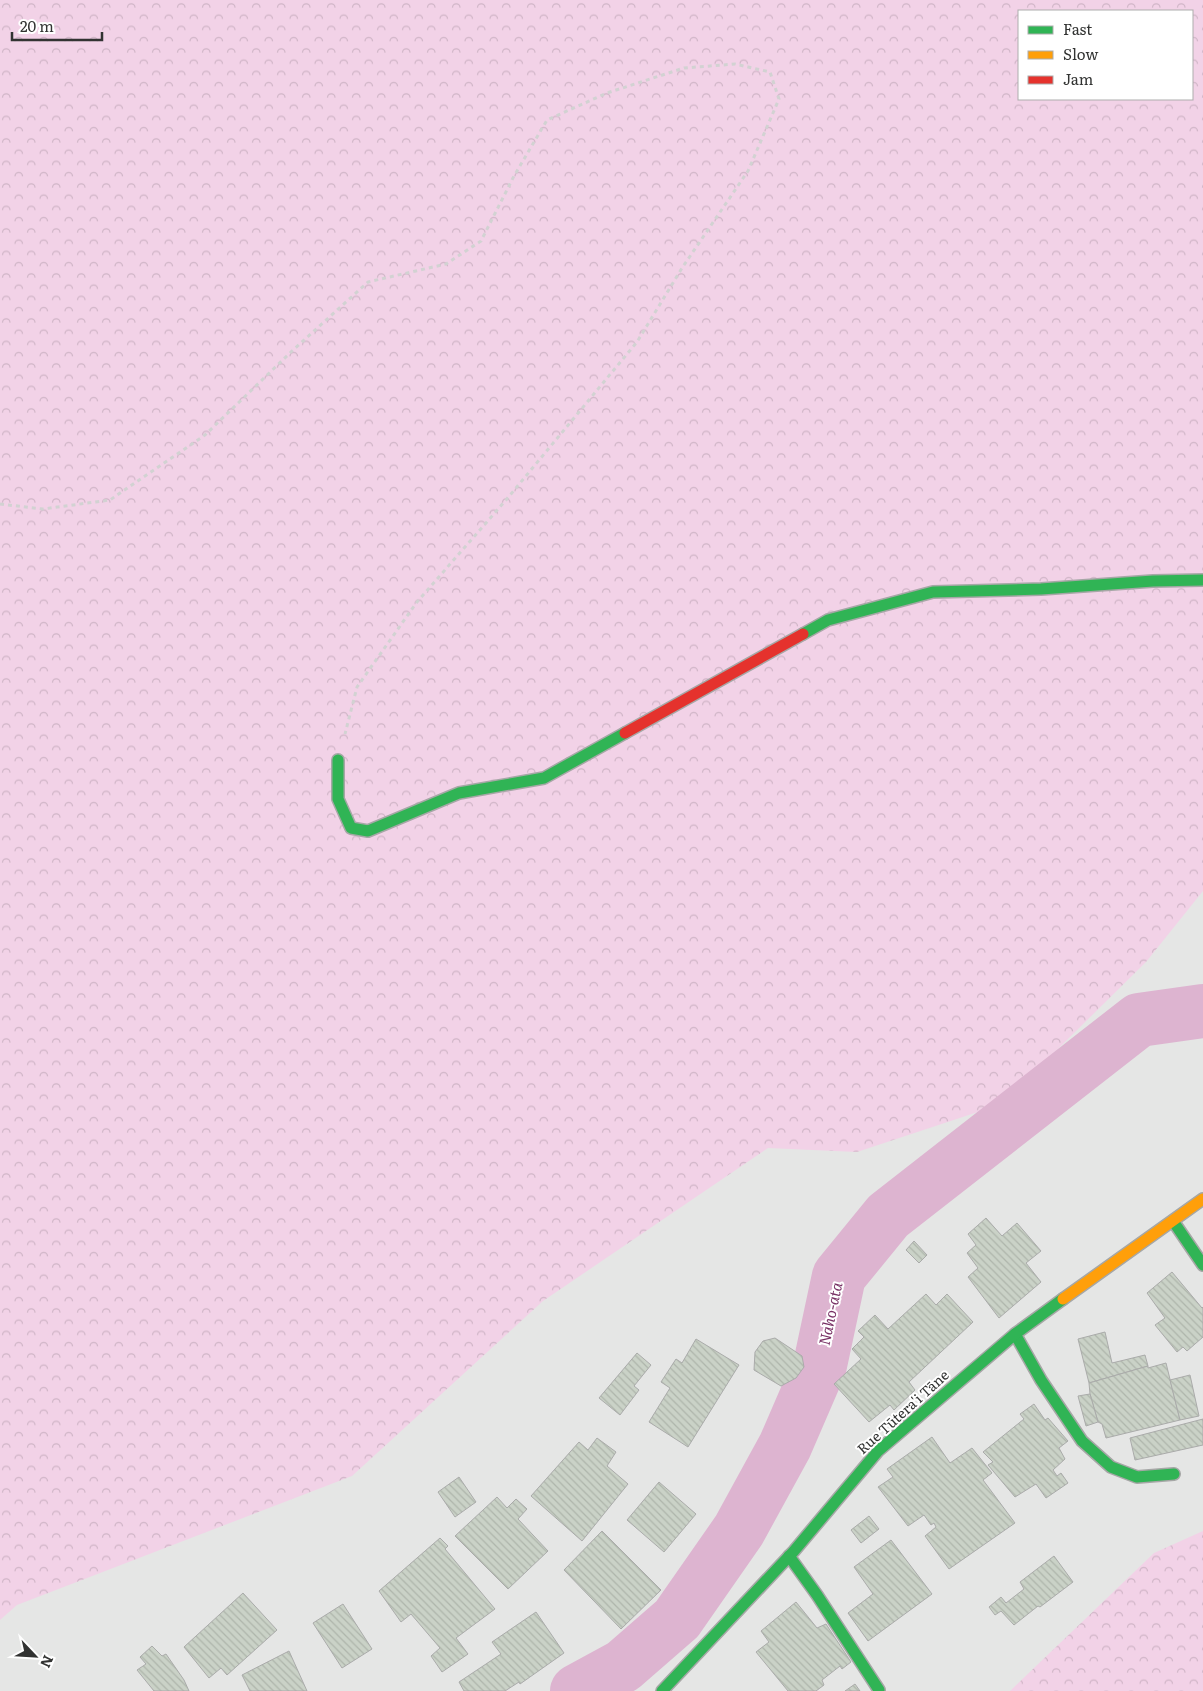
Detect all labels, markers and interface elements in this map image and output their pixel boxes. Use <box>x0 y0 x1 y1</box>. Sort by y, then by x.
scale bar <box>12 10 102 42</box>
legend <box>1018 10 1193 100</box>
text: 20 m <box>20 14 54 37</box>
text: Fast <box>1063 17 1092 40</box>
text: Slow <box>1063 42 1098 65</box>
text: Jam <box>1063 67 1094 90</box>
water label: Naho-ata <box>812 1280 848 1347</box>
street label: Rue Tūtera'i Tāne <box>852 1365 953 1458</box>
north arrow <box>10 1631 60 1681</box>
text: N <box>36 1652 59 1672</box>

